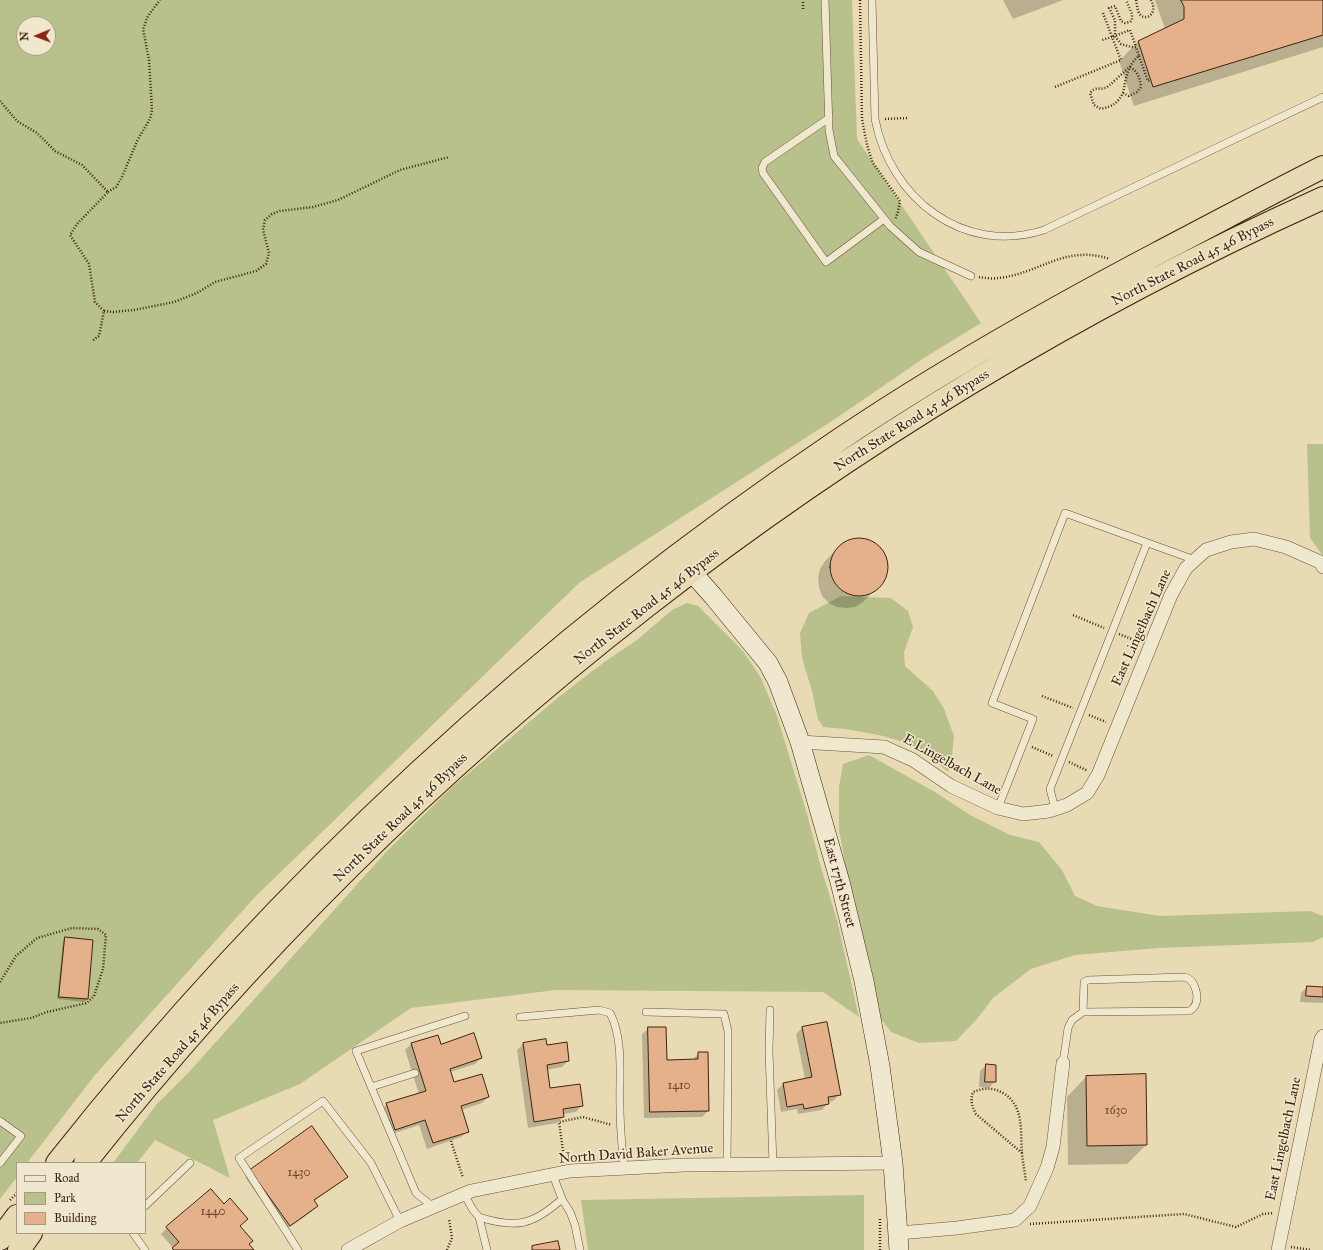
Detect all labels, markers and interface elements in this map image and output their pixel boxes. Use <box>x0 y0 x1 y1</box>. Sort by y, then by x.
north arrow <box>16 16 56 56</box>
text: N <box>18 31 31 41</box>
street label: North State Road 45 46 Bypass <box>1109 214 1277 310</box>
street label: North State Road 45 46 Bypass <box>831 366 993 476</box>
street label: North State Road 45 46 Bypass <box>571 545 723 669</box>
street label: East Lingelbach Lane <box>1109 567 1175 689</box>
street label: E Lingelbach Lane <box>900 731 1004 799</box>
street label: North State Road 45 46 Bypass <box>331 750 471 886</box>
street label: East 17th Street <box>819 836 859 930</box>
street label: North State Road 45 46 Bypass <box>113 980 243 1126</box>
street label: East Lingelbach Lane <box>1263 1076 1305 1202</box>
house number: 1410 <box>667 1079 691 1093</box>
house number: 1630 <box>1105 1104 1127 1118</box>
street label: North David Baker Avenue <box>558 1140 714 1168</box>
legend <box>16 1162 146 1234</box>
house number: 1430 <box>287 1166 311 1180</box>
text: Road <box>54 1171 80 1185</box>
text: Park <box>54 1191 76 1205</box>
house number: 1440 <box>200 1205 226 1219</box>
text: Building <box>54 1211 96 1225</box>

